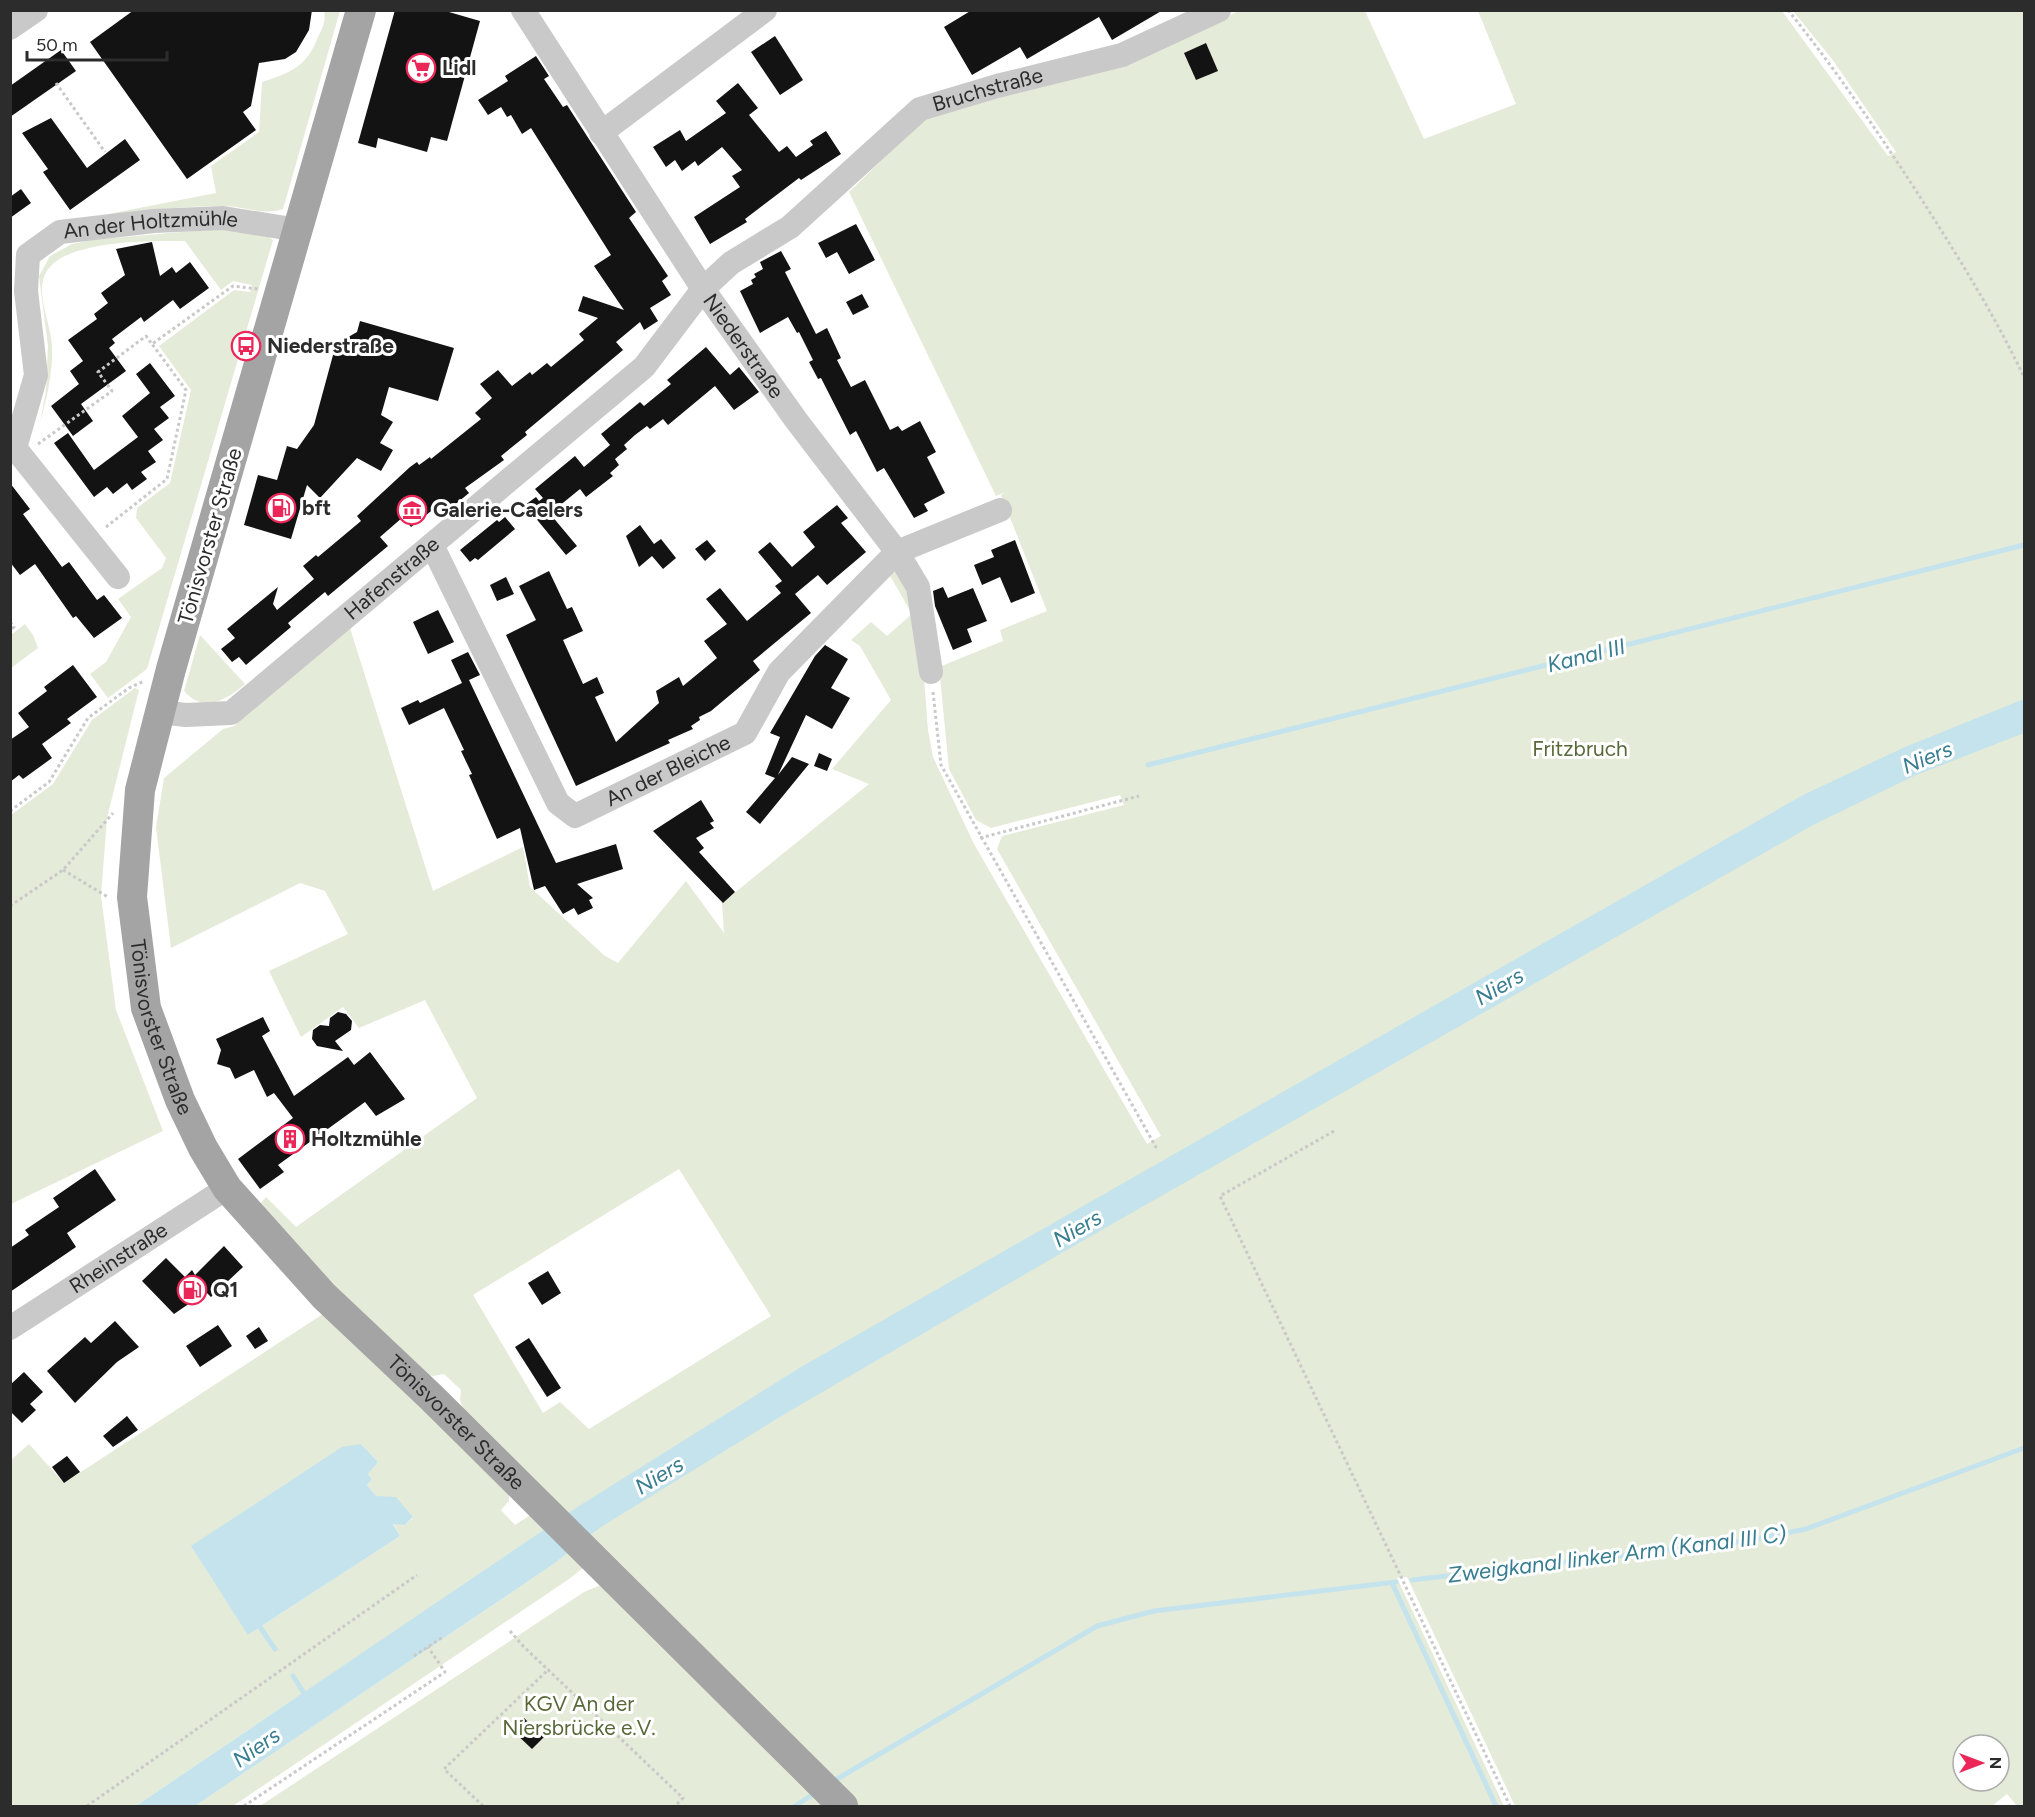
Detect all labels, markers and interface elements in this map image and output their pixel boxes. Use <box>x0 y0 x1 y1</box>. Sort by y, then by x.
scale bar <box>27 24 166 62</box>
text: 50 m <box>36 34 78 56</box>
supermarket icon: Lidl <box>405 52 437 84</box>
place label: Lidl <box>442 55 476 80</box>
street label: Bruchstraße <box>929 62 1045 117</box>
street label: An der Holtzmühle <box>62 205 240 244</box>
street label: Niederstraße <box>698 289 790 403</box>
bus stop icon: Niederstraße <box>230 330 262 362</box>
place label: Niederstraße <box>267 333 394 358</box>
street label: Tönisvorster Straße <box>172 445 247 627</box>
fuel station icon: bft <box>265 492 297 524</box>
museum icon: Galerie-Caelers <box>396 494 428 526</box>
place label: bft <box>302 495 331 520</box>
place label: Galerie-Caelers <box>433 497 583 522</box>
street label: Hafenstraße <box>339 531 444 625</box>
water label: Kanal III <box>1544 633 1628 678</box>
street label: An der Bleiche <box>601 729 734 811</box>
water label: Niers <box>1898 735 1956 780</box>
park label: Fritzbruch <box>1532 736 1628 761</box>
street label: Tönisvorster Straße <box>125 938 198 1119</box>
water label: Niers <box>1470 962 1529 1011</box>
building icon: Holtzmühle <box>274 1123 306 1155</box>
place label: Holtzmühle <box>311 1126 422 1151</box>
water label: Niers <box>1048 1204 1107 1253</box>
street label: Rheinstraße <box>64 1217 172 1298</box>
fuel station icon: Q1 <box>176 1274 208 1306</box>
place label: Q1 <box>213 1277 238 1302</box>
street label: Tönisvorster Straße <box>383 1350 530 1495</box>
water label: Niers <box>630 1450 689 1500</box>
water label: Zweigkanal linker Arm (Kanal III C) <box>1446 1520 1788 1589</box>
park label: KGV An der Niersbrücke e.V. <box>502 1691 656 1740</box>
water label: Niers <box>227 1721 285 1773</box>
north arrow <box>1951 1733 2011 1793</box>
text: N <box>1986 1757 2005 1769</box>

